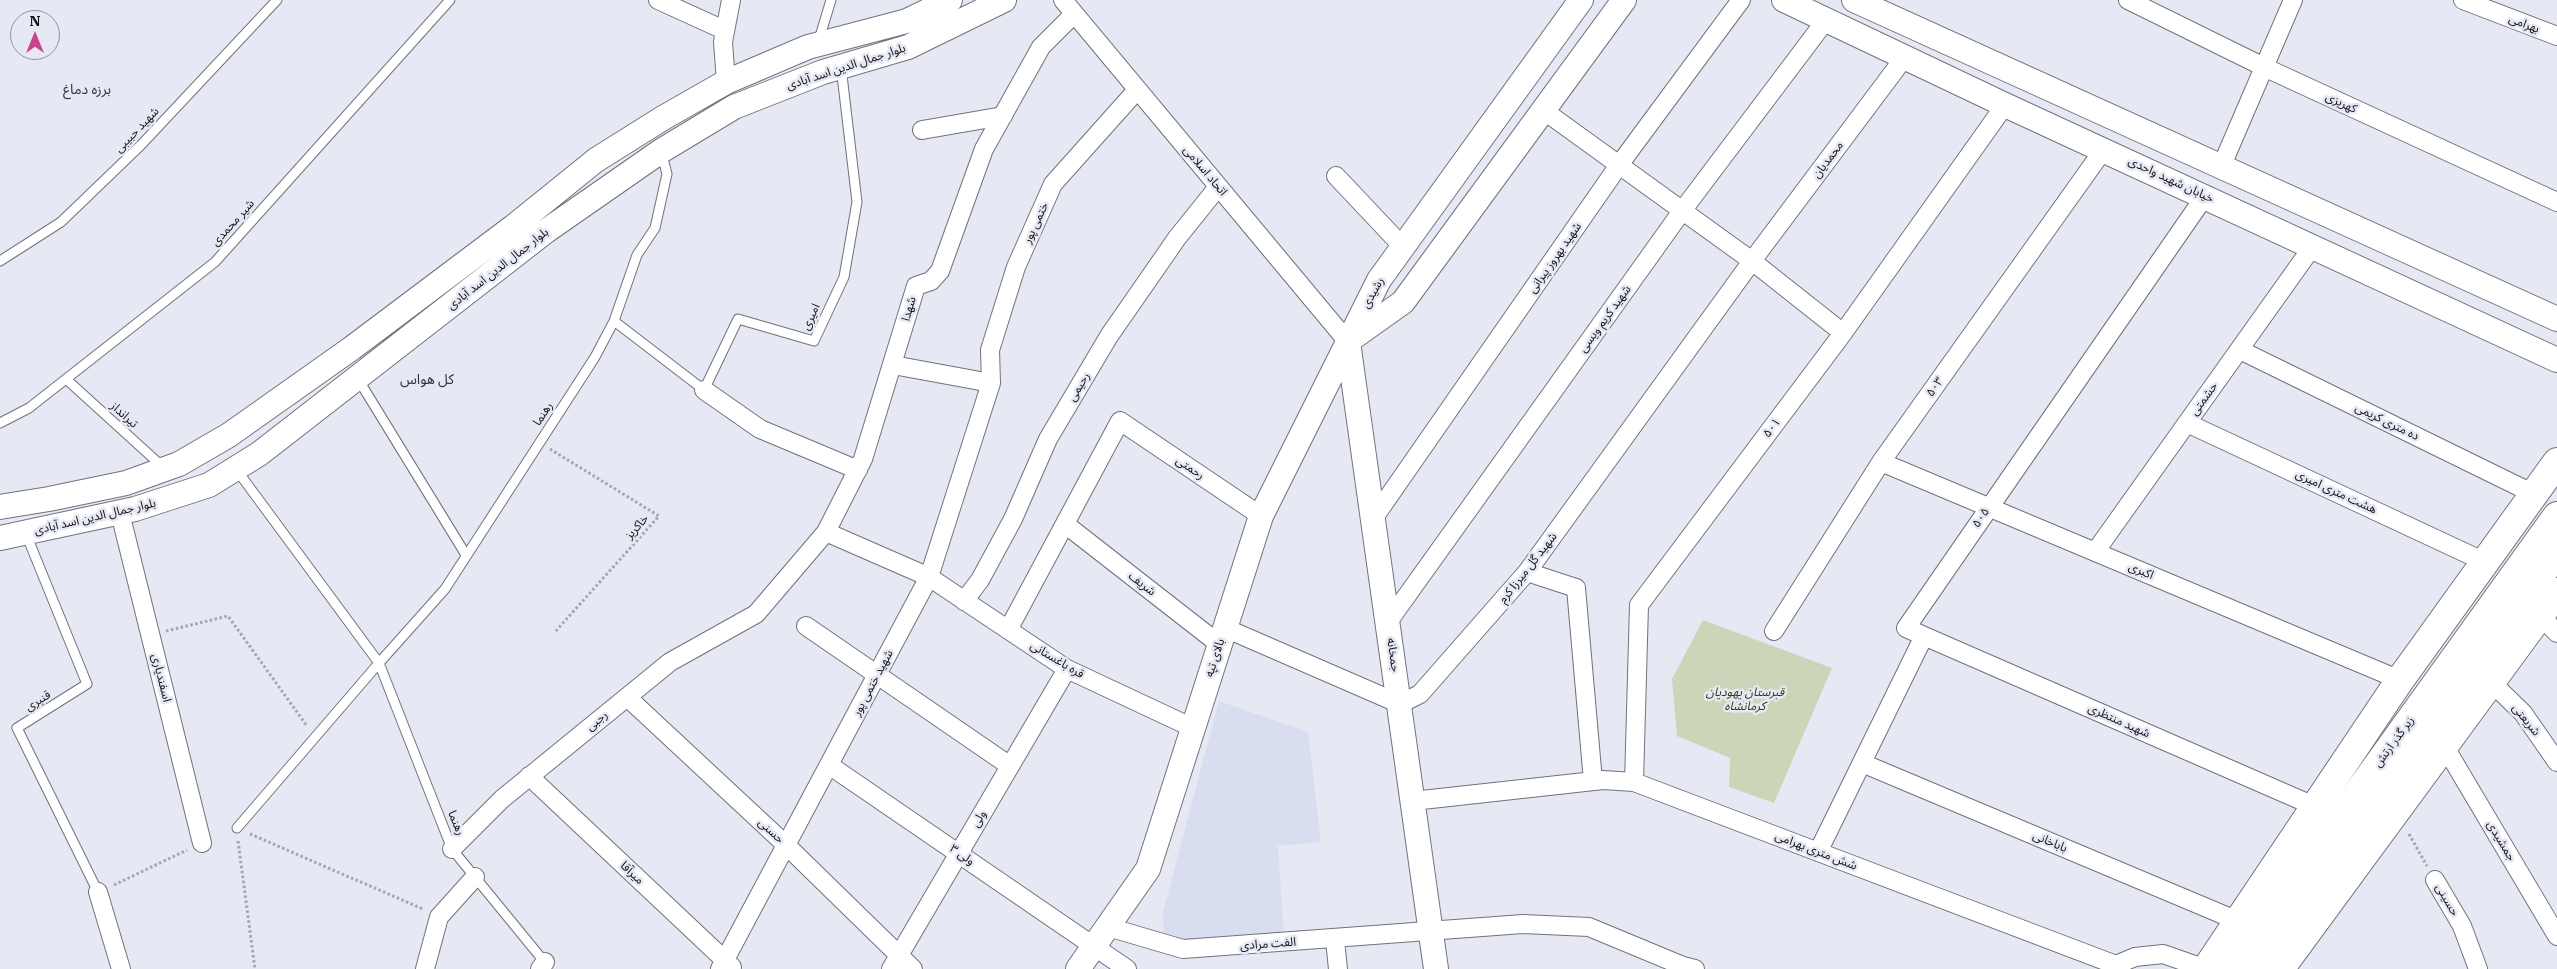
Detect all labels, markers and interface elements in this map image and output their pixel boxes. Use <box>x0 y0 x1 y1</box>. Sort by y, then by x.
north arrow <box>10 10 60 60</box>
text: N <box>29 12 41 30</box>
street label: بهرامی <box>2507 12 2541 36</box>
street label: بلوار جمال الدین اسد آبادی <box>785 41 907 93</box>
district label: برزه دماغ <box>63 82 111 98</box>
street label: کهریزی <box>2323 90 2359 116</box>
street label: شهید حبیبی <box>112 104 162 156</box>
street label: محمدیان <box>1809 139 1847 181</box>
street label: اتحاد اسلامی <box>1180 143 1230 199</box>
street label: خیابان شهید واحدی <box>2126 154 2216 206</box>
street label: شیر محمدی <box>208 197 258 249</box>
street label: ختمی پور <box>1020 200 1052 246</box>
street label: شهید بهروز پیرانی <box>1525 220 1585 296</box>
street label: بلوار جمال الدین اسد آبادی <box>445 225 551 313</box>
street label: رشیدی <box>1359 275 1387 311</box>
street label: شهید کریم ویسی <box>1576 283 1634 355</box>
street label: شهدا <box>899 295 919 323</box>
street label: امیری <box>799 301 823 333</box>
street label: رحیمی <box>1065 370 1093 404</box>
district label: کل هواس <box>400 372 454 388</box>
street label: ۵۰۳ <box>1923 374 1947 400</box>
street label: حشمتی <box>2187 380 2221 418</box>
street label: تیرانداز <box>107 399 141 431</box>
street label: رهنما <box>530 399 556 429</box>
street label: ده متری کریمی <box>2353 400 2421 444</box>
street label: ۵۰۱ <box>1760 415 1784 441</box>
street label: رحمتی <box>1173 453 1207 483</box>
street label: هشت متری امیری <box>2293 467 2379 517</box>
street label: بلوار جمال الدین اسد آبادی <box>33 496 157 538</box>
street label: ۵۰۵ <box>1969 505 1993 531</box>
street label: خاکریز <box>622 512 652 542</box>
street label: شهید گل میرزا کرم <box>1496 530 1560 606</box>
street label: اکبری <box>2126 559 2156 583</box>
street label: شریف <box>1126 569 1158 599</box>
street label: بالای تپه <box>1202 637 1228 679</box>
street label: جمخانه <box>1383 637 1403 673</box>
street label: قره باغستانی <box>1027 638 1087 682</box>
street label: شهید ختمی پور <box>850 647 896 719</box>
street label: اسفندیاری <box>148 652 174 704</box>
park label: قبرستان یهودیان کرمانشاه <box>1706 686 1784 714</box>
street label: قنبری <box>23 688 53 714</box>
street label: شهید منتظری <box>2086 701 2152 741</box>
street label: شریعتی <box>2509 701 2543 739</box>
street label: رجبی <box>583 708 611 734</box>
street label: زیر گذر ارتش <box>2371 714 2417 770</box>
street label: ولی <box>968 808 990 830</box>
street label: رهنما <box>445 809 467 837</box>
street label: حسنی <box>755 815 787 847</box>
street label: جمشیدی <box>2483 818 2519 864</box>
street label: باباخانی <box>2031 828 2069 856</box>
street label: شش متری بهرامی <box>1773 829 1859 873</box>
street label: ولی ۳ <box>947 841 977 869</box>
street label: میرآقا <box>617 859 647 887</box>
street label: حسینی <box>2432 881 2462 919</box>
street label: الفت مرادی <box>1239 935 1297 953</box>

